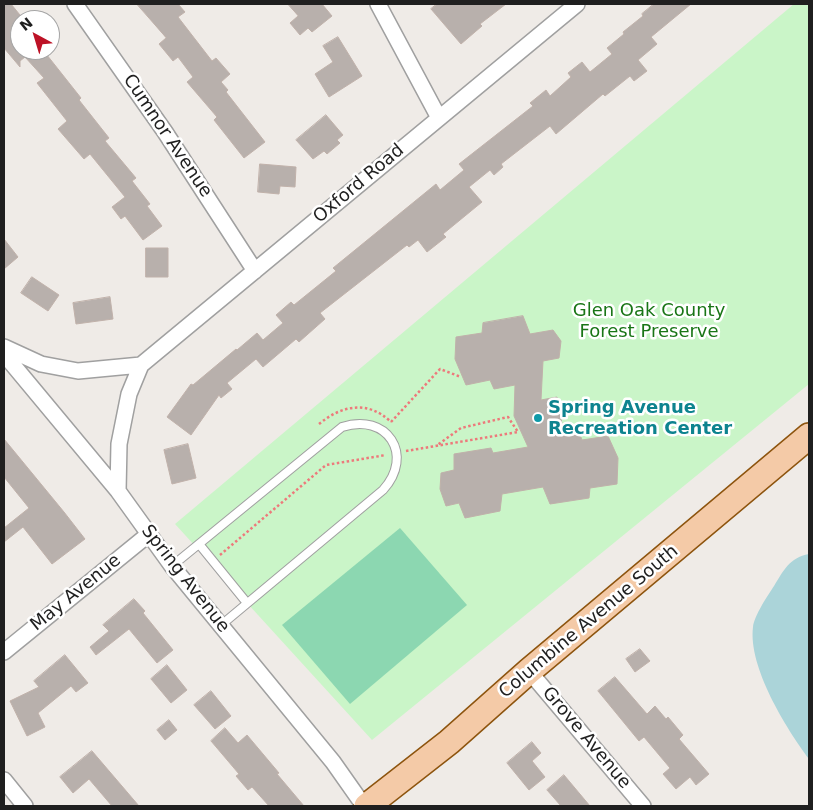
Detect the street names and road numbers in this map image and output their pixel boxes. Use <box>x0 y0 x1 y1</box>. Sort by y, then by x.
street label: Cumnor Avenue <box>118 70 216 202</box>
street label: Oxford Road <box>309 140 409 228</box>
street label: Spring Avenue <box>136 521 234 637</box>
street label: Columbine Avenue South <box>495 541 683 703</box>
street label: May Avenue <box>27 550 125 636</box>
street label: Grove Avenue <box>537 683 635 793</box>

